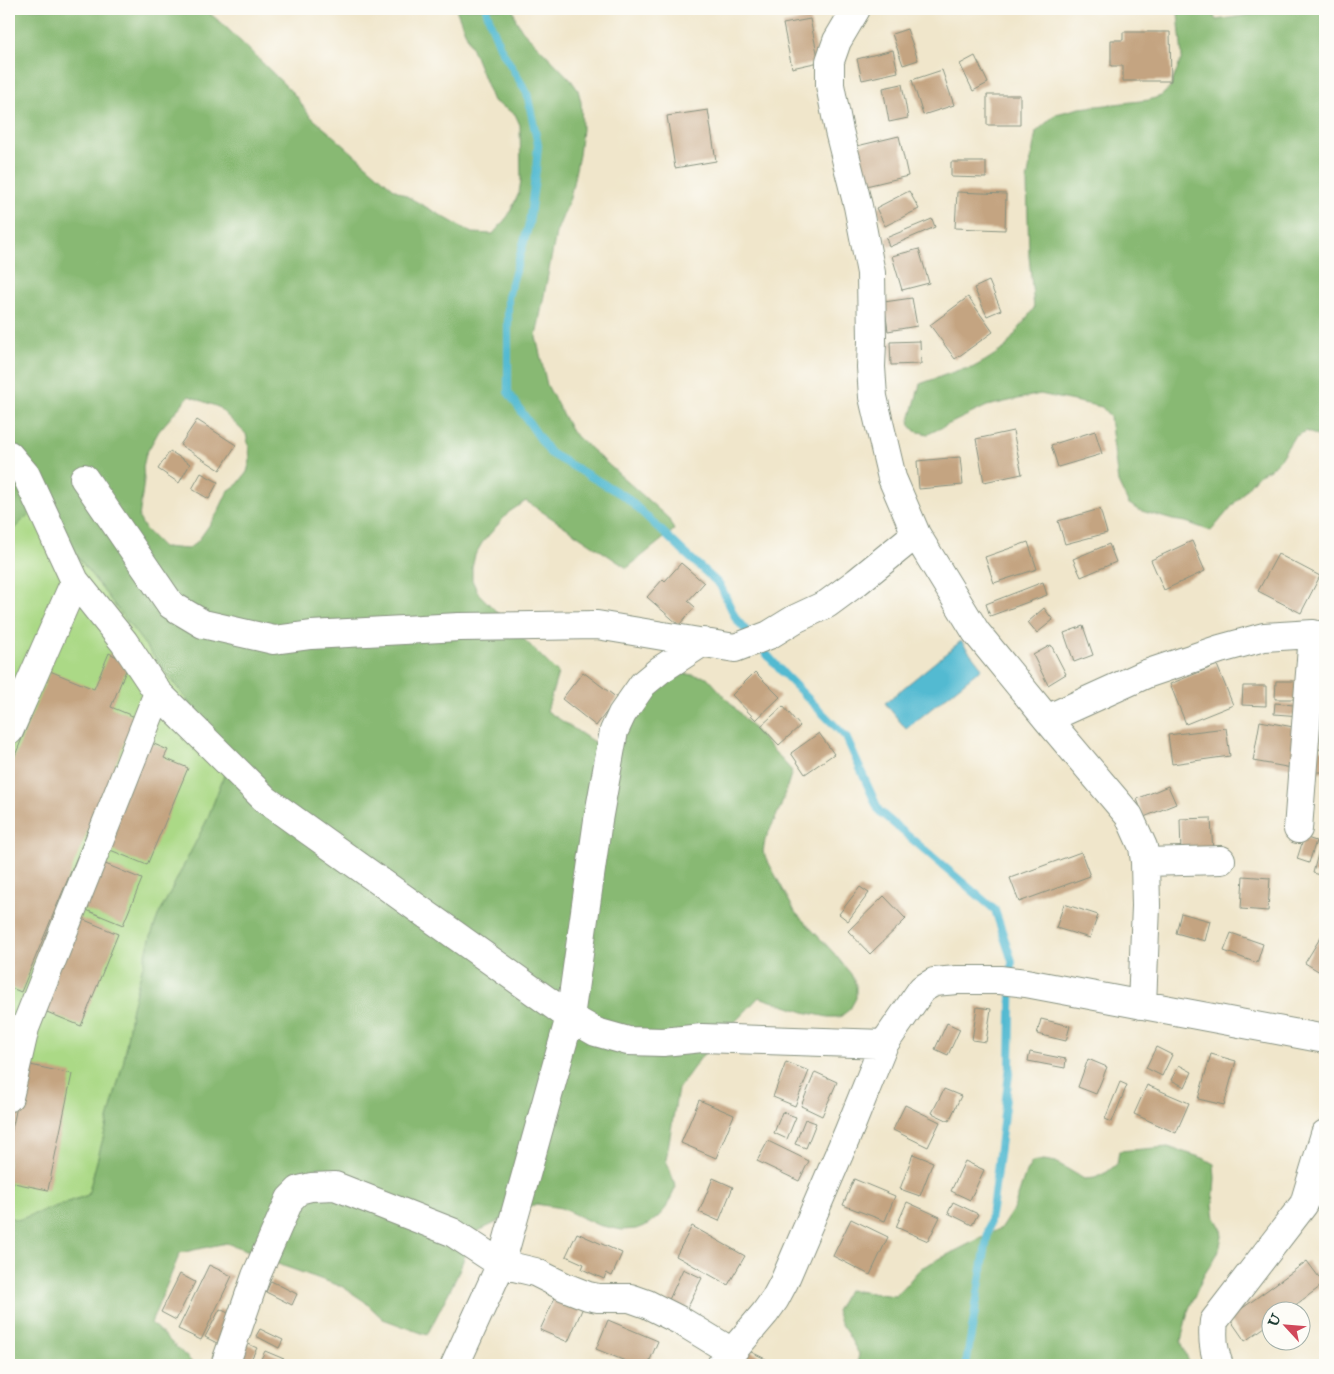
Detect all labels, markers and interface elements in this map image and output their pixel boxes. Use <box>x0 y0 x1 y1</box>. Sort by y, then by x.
north arrow <box>1262 1302 1312 1352</box>
text: U <box>1264 1310 1286 1331</box>

